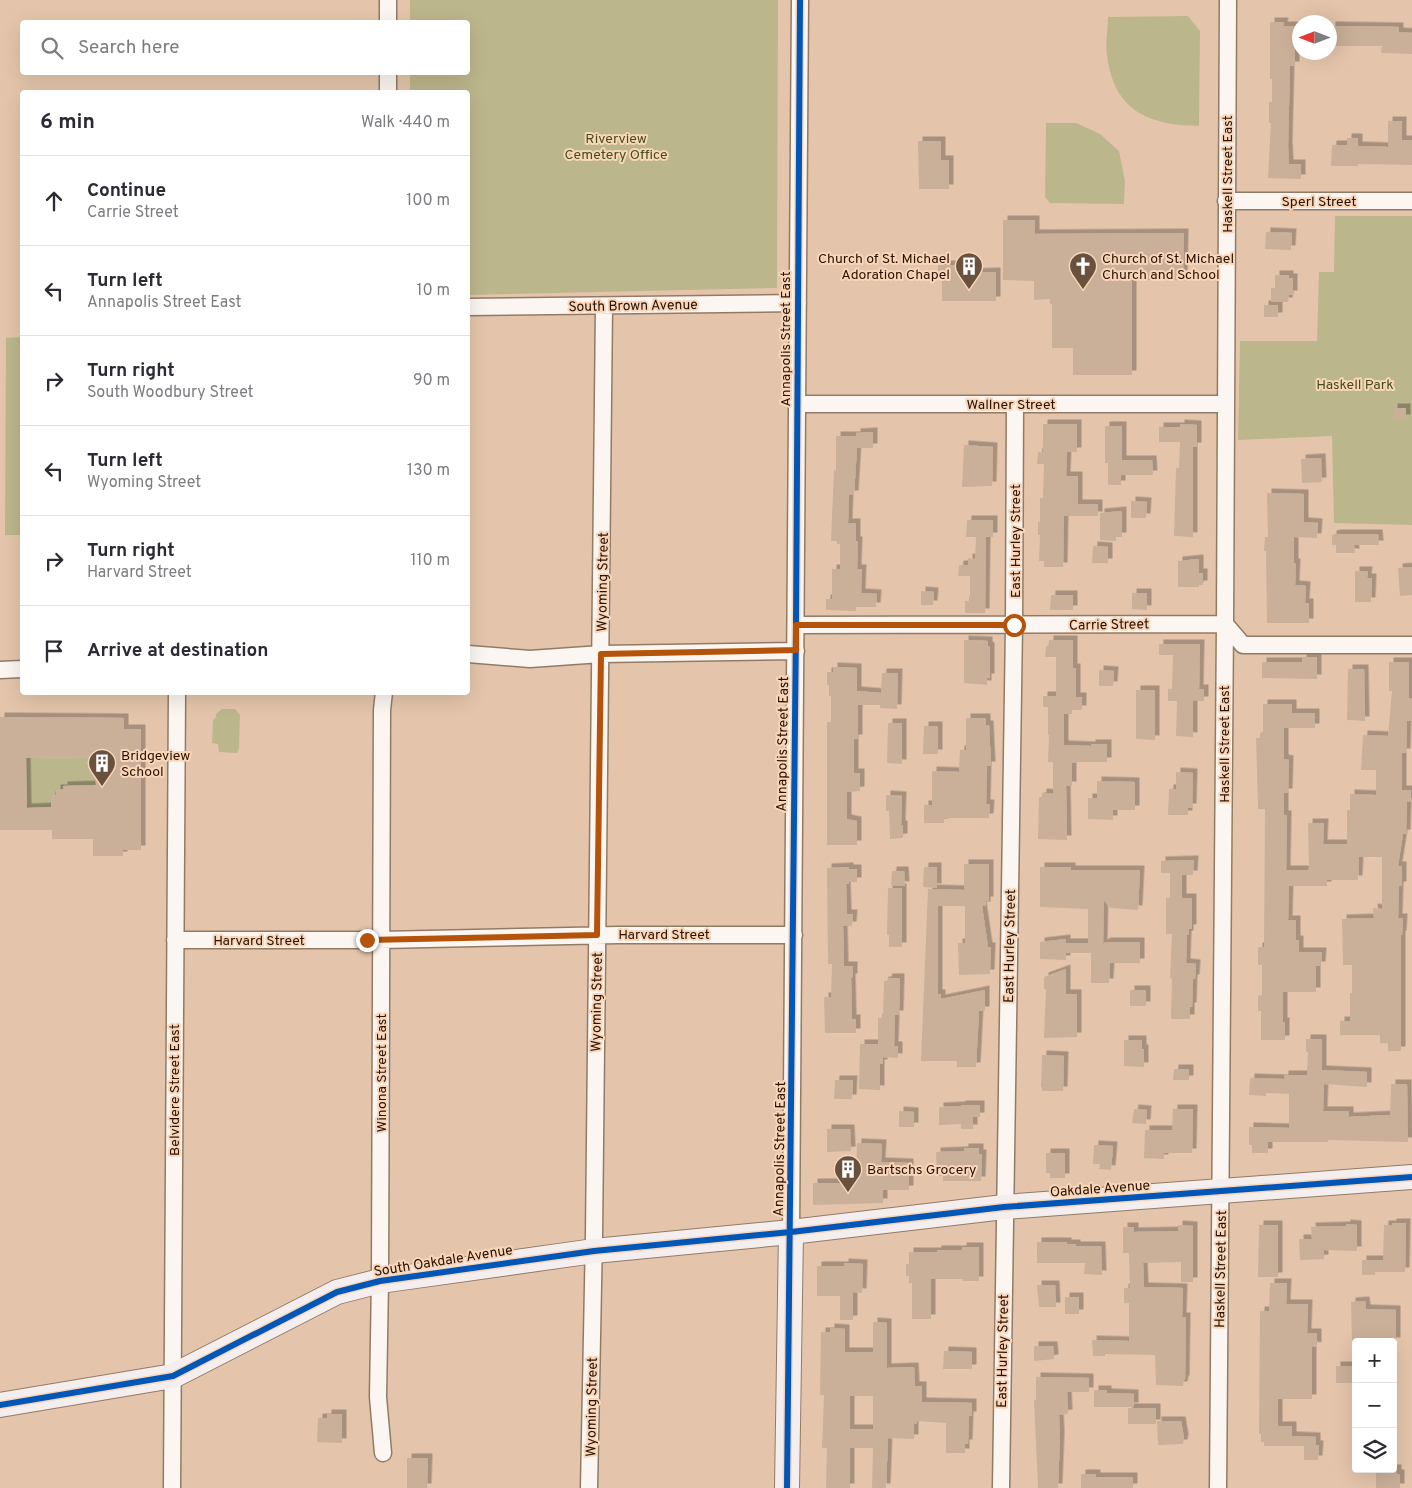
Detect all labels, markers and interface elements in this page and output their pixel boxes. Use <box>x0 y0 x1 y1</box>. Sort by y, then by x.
north arrow <box>1292 15 1337 60</box>
search box <box>20 20 470 75</box>
icon: search <box>38 34 66 62</box>
text: Search here <box>78 36 180 60</box>
text: 6 min <box>40 109 95 136</box>
text: Walk · 440 m <box>361 113 450 133</box>
street label: Haskell Street East <box>1220 115 1237 233</box>
park label: Riverview Cemetery Office <box>564 131 668 164</box>
text: Continue <box>87 179 166 203</box>
icon: ahead <box>40 187 68 215</box>
text: 100 m <box>406 191 450 211</box>
street label: Sperl Street <box>1281 194 1357 211</box>
text: Carrie Street <box>87 203 179 223</box>
place label: Church of St. Michael Adoration Chapel <box>818 251 950 284</box>
building icon: Church of St. Michael Adoration Chapel <box>954 251 984 290</box>
church icon: Church of St. Michael Church and School <box>1068 251 1098 290</box>
place label: Church of St. Michael Church and School <box>1102 251 1234 284</box>
text: Turn left <box>87 269 163 293</box>
street label: Annapolis Street East <box>778 271 795 407</box>
icon: left <box>40 277 68 305</box>
text: 10 m <box>416 281 450 301</box>
text: Annapolis Street East <box>87 293 242 313</box>
street label: South Brown Avenue <box>568 297 698 316</box>
text: Turn right <box>87 359 175 383</box>
icon: right <box>40 367 68 395</box>
text: 90 m <box>413 371 450 391</box>
park label: Haskell Park <box>1316 377 1394 394</box>
text: South Woodbury Street <box>87 383 254 403</box>
street label: Wallner Street <box>966 397 1056 414</box>
text: Turn left <box>87 449 163 473</box>
icon: left <box>40 457 68 485</box>
text: 130 m <box>407 461 450 481</box>
text: Wyoming Street <box>87 473 201 493</box>
street label: East Hurley Street <box>1008 484 1025 598</box>
street label: Wyoming Street <box>594 532 613 632</box>
text: Turn right <box>87 539 175 563</box>
icon: right <box>40 547 68 575</box>
text: 110 m <box>410 551 450 571</box>
text: Harvard Street <box>87 563 192 583</box>
route start <box>1003 614 1026 637</box>
street label: Carrie Street <box>1069 616 1149 635</box>
icon: arrive <box>40 637 68 665</box>
text: Arrive at destination <box>87 639 268 663</box>
street label: Annapolis Street East <box>774 676 793 812</box>
street label: Haskell Street East <box>1217 685 1234 803</box>
building icon: Bridgeview School <box>87 748 117 787</box>
place label: Bridgeview School <box>121 748 190 781</box>
street label: East Hurley Street <box>1001 889 1020 1003</box>
street label: Harvard Street <box>618 927 710 944</box>
route end <box>356 929 379 952</box>
street label: Harvard Street <box>213 933 305 950</box>
street label: Wyoming Street <box>588 952 607 1052</box>
street label: Winona Street East <box>374 1014 391 1133</box>
street label: Belvidere Street East <box>167 1024 184 1156</box>
street label: Annapolis Street East <box>771 1081 790 1217</box>
building icon: Bartschs Grocery <box>833 1154 863 1193</box>
place label: Bartschs Grocery <box>867 1162 976 1179</box>
street label: Oakdale Avenue <box>1049 1178 1151 1201</box>
street label: Haskell Street East <box>1212 1210 1231 1328</box>
street label: South Oakdale Avenue <box>373 1242 514 1281</box>
street label: East Hurley Street <box>994 1294 1013 1408</box>
map controls <box>1352 1338 1397 1473</box>
button: + <box>1352 1338 1397 1383</box>
street label: Wyoming Street <box>583 1357 602 1457</box>
button: − <box>1352 1383 1397 1428</box>
button: layers <box>1352 1428 1397 1473</box>

